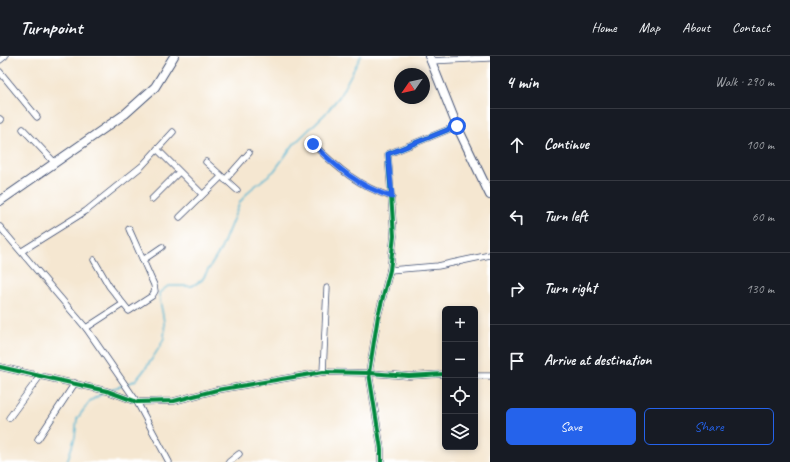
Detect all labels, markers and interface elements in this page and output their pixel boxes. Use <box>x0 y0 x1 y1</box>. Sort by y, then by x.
text: Turnpoint <box>20 16 82 40</box>
text: Home <box>591 19 617 36</box>
text: Map <box>639 19 660 36</box>
text: About <box>682 19 710 36</box>
text: Contact <box>732 19 770 36</box>
north arrow <box>394 68 430 104</box>
text: 4 min <box>506 72 539 93</box>
text: Walk · 290 m <box>715 74 774 90</box>
route start <box>448 117 466 135</box>
icon: ahead <box>506 134 528 156</box>
route end <box>304 135 322 153</box>
text: Continue <box>544 135 589 154</box>
text: 100 m <box>746 137 774 153</box>
icon: left <box>506 206 528 228</box>
text: Turn left <box>544 207 587 226</box>
text: 60 m <box>752 209 774 225</box>
icon: right <box>506 278 528 300</box>
text: Turn right <box>544 279 597 298</box>
text: 130 m <box>746 281 774 297</box>
map controls <box>442 306 478 450</box>
button: + <box>442 306 478 342</box>
button: − <box>442 342 478 378</box>
icon: arrive <box>506 350 528 372</box>
text: Arrive at destination <box>544 351 651 370</box>
button: locate <box>442 378 478 414</box>
button: Save <box>506 408 636 445</box>
button: Share <box>644 408 774 445</box>
button: layers <box>442 414 478 450</box>

